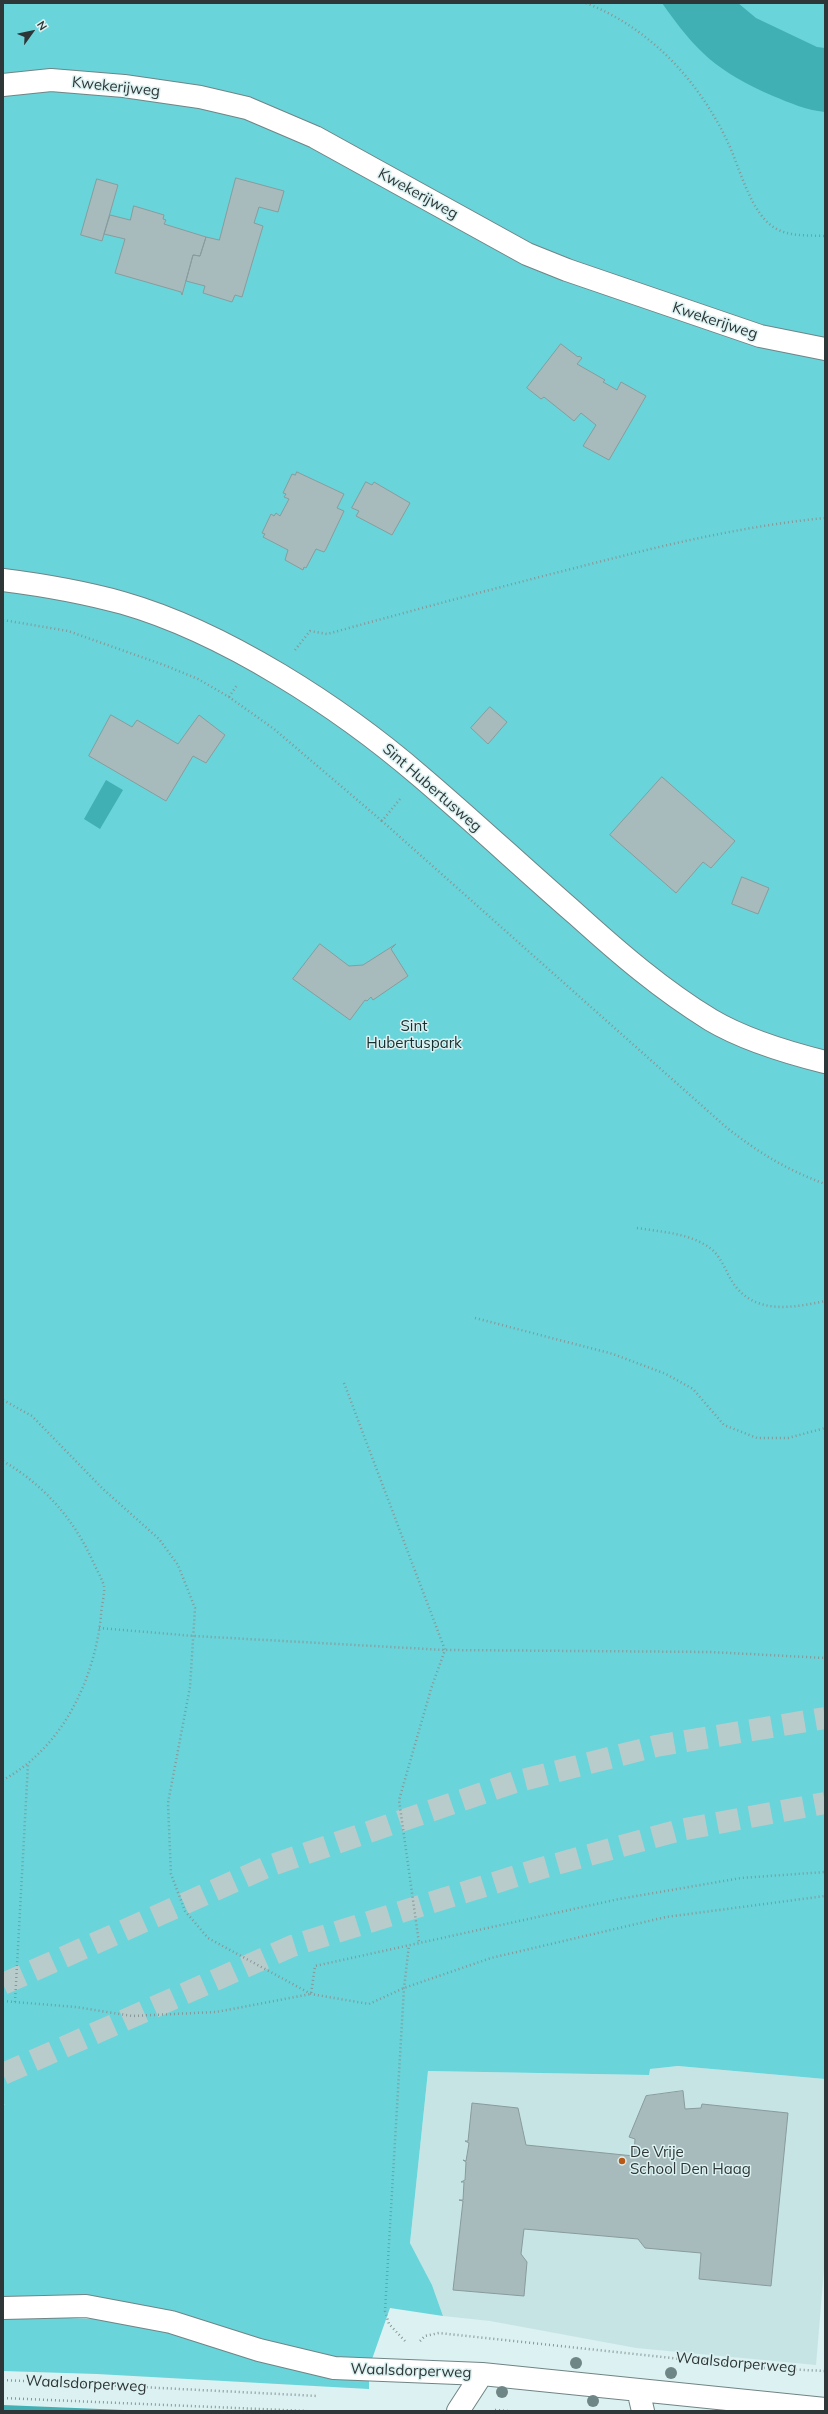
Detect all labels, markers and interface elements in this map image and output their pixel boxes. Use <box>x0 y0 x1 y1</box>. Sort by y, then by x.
north arrow <box>12 12 52 52</box>
text: N <box>34 18 50 33</box>
street label: Kwekerijweg <box>71 73 161 101</box>
street label: Kwekerijweg <box>375 165 461 223</box>
street label: Kwekerijweg <box>670 299 760 343</box>
street label: Sint Hubertusweg <box>379 740 485 836</box>
park label: Sint Hubertuspark <box>366 1017 462 1052</box>
place label: De Vrije School Den Haag <box>630 2143 751 2178</box>
marker: De Vrije School Den Haag <box>617 2156 627 2166</box>
street label: Waalsdorperweg <box>675 2349 797 2377</box>
street label: Waalsdorperweg <box>350 2360 472 2382</box>
street label: Waalsdorperweg <box>25 2372 147 2396</box>

